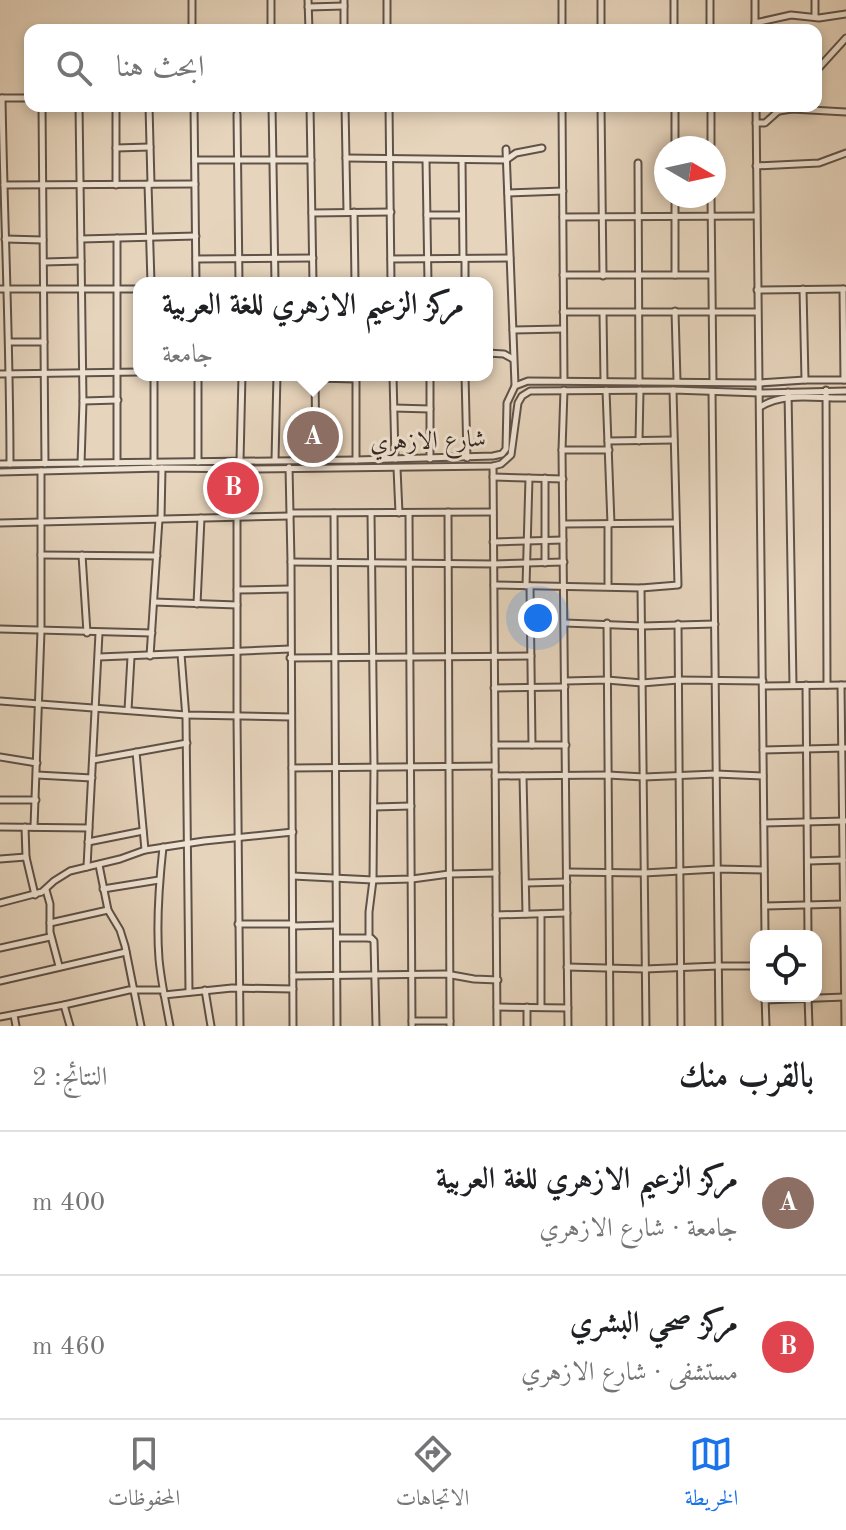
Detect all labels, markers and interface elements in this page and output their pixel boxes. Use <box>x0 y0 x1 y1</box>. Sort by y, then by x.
search box <box>24 24 822 112</box>
icon: search <box>52 46 96 90</box>
text: ابحث هنا <box>116 53 204 83</box>
north arrow <box>654 136 726 208</box>
popup <box>133 277 493 381</box>
text: مركز الزعيم الازهري للغة العربية <box>162 291 464 321</box>
text: جامعة <box>162 342 213 368</box>
pin: A <box>287 407 339 467</box>
street label: شارع الازهري <box>370 428 487 462</box>
pin: B <box>207 458 259 518</box>
your location <box>518 598 558 638</box>
map controls <box>750 930 822 1002</box>
button: locate <box>750 930 822 1002</box>
text: بالقرب منك <box>679 1060 814 1094</box>
text: النتائج: 2 <box>32 1065 107 1091</box>
text: مركز الزعيم الازهري للغة العربية <box>436 1165 738 1195</box>
text: 400 m <box>32 1190 105 1216</box>
text: A <box>778 1190 798 1216</box>
text: جامعة · شارع الازهري <box>539 1216 738 1242</box>
text: مركز صحي البشري <box>570 1309 738 1339</box>
text: 460 m <box>32 1334 105 1360</box>
text: B <box>779 1334 797 1360</box>
text: مستشفى · شارع الازهري <box>521 1360 738 1386</box>
tab: المحفوظات <box>108 1432 180 1519</box>
tab: الاتجاهات <box>396 1432 469 1519</box>
tab: الخريطة <box>685 1432 738 1519</box>

